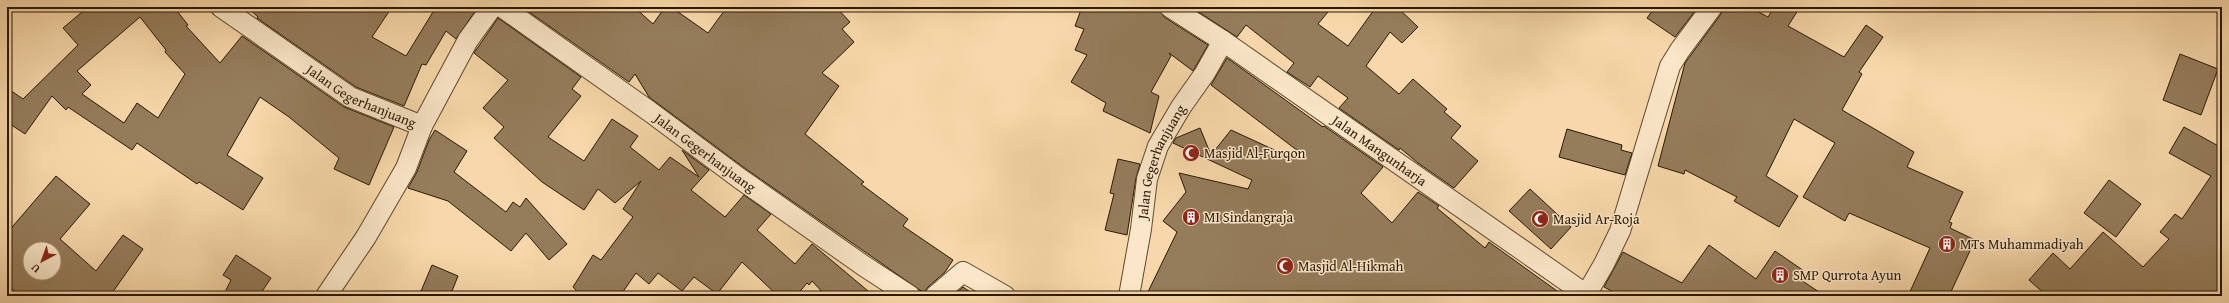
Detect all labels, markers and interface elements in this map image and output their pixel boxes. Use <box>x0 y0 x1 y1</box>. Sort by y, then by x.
street label: Jalan Gegerhanjuang <box>301 58 419 133</box>
street label: Jalan Gegerhanjuang <box>1132 101 1190 222</box>
street label: Jalan Gegerhanjuang <box>649 107 760 197</box>
street label: Jalan Mangunharja <box>1326 109 1431 191</box>
mosque icon: Masjid Al-Furqon <box>1181 143 1201 163</box>
place label: Masjid Al-Furqon <box>1204 143 1306 163</box>
building icon: MI Sindangraja <box>1181 207 1201 227</box>
place label: MI Sindangraja <box>1204 207 1293 227</box>
mosque icon: Masjid Ar-Roja <box>1530 209 1550 229</box>
place label: Masjid Ar-Roja <box>1553 209 1640 229</box>
building icon: MTs Muhammadiyah <box>1937 234 1957 254</box>
place label: MTs Muhammadiyah <box>1960 234 2084 254</box>
north arrow <box>22 241 62 281</box>
mosque icon: Masjid Al-Hikmah <box>1275 256 1295 276</box>
place label: Masjid Al-Hikmah <box>1298 256 1404 276</box>
text: U <box>27 260 43 277</box>
building icon: SMP Qurrota Ayun <box>1770 265 1790 285</box>
place label: SMP Qurrota Ayun <box>1793 265 1901 285</box>

